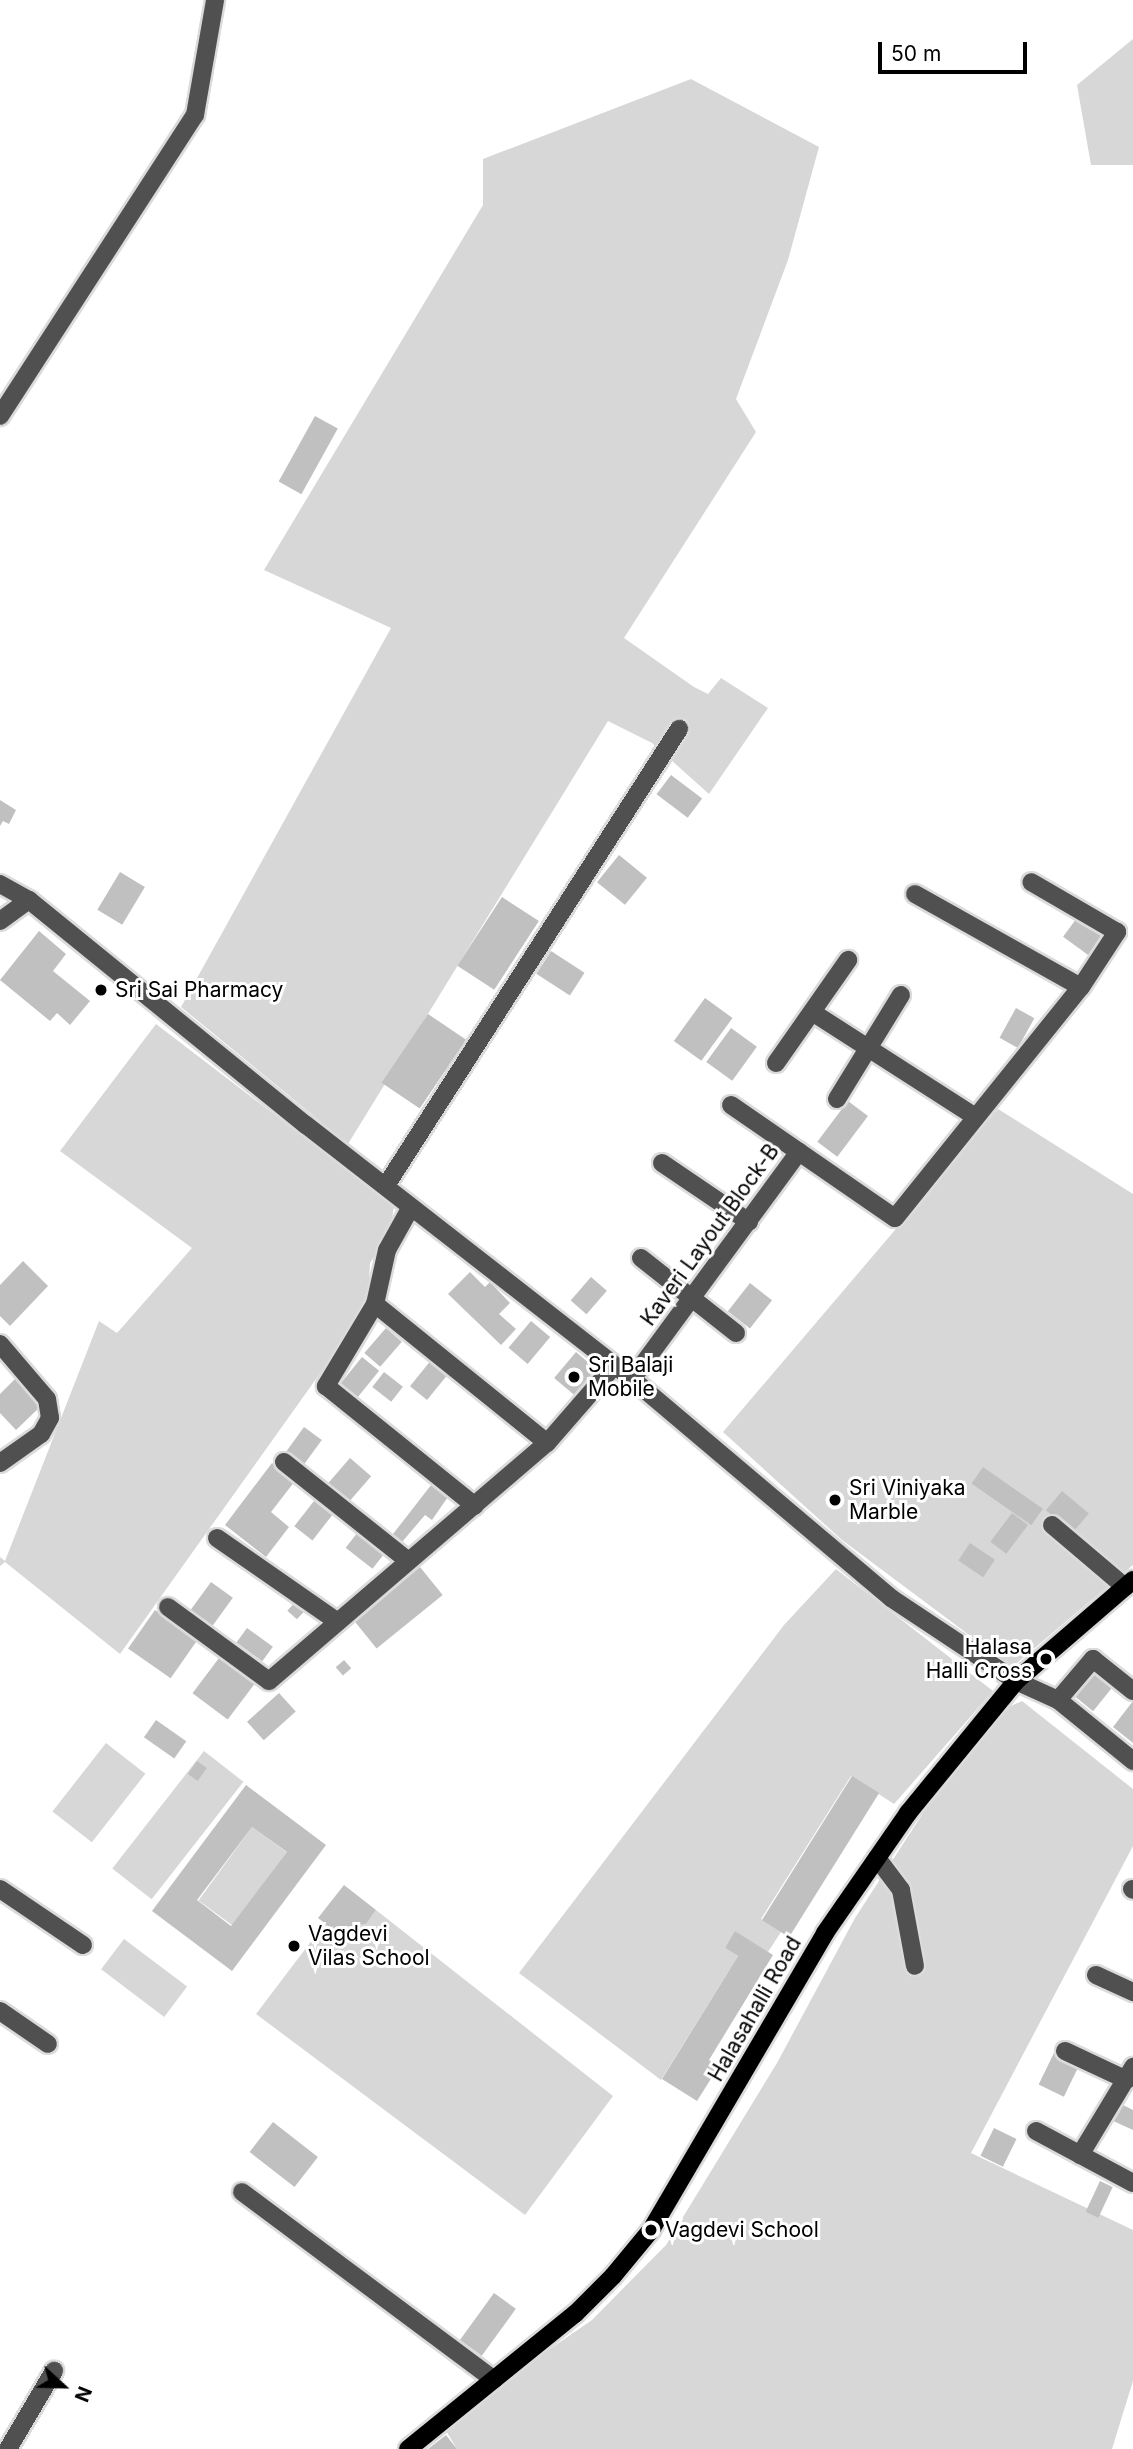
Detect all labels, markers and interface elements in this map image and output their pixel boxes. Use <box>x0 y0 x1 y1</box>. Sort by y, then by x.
scale bar <box>881 28 1030 72</box>
text: 50 m <box>891 41 941 66</box>
place label: Sri Sai Pharmacy <box>115 977 283 1003</box>
marker: Sri Sai Pharmacy <box>93 982 109 998</box>
street label: Kaveri Layout Block-B <box>636 1139 784 1331</box>
place label: Sri Balaji Mobile <box>588 1352 673 1402</box>
marker: Sri Balaji Mobile <box>566 1369 582 1385</box>
place label: Sri Viniyaka Marble <box>849 1475 966 1525</box>
marker: Sri Viniyaka Marble <box>827 1492 843 1508</box>
place label: Halasa Halli Cross <box>926 1634 1032 1684</box>
marker: Halasa Halli Cross <box>1038 1651 1054 1667</box>
place label: Vagdevi Vilas School <box>308 1921 430 1971</box>
street label: Halasahalli Road <box>703 1932 807 2086</box>
marker: Vagdevi Vilas School <box>286 1938 302 1954</box>
place label: Vagdevi School <box>665 2217 819 2243</box>
marker: Vagdevi School <box>643 2222 659 2238</box>
north arrow <box>28 2351 98 2421</box>
text: N <box>70 2383 96 2405</box>

